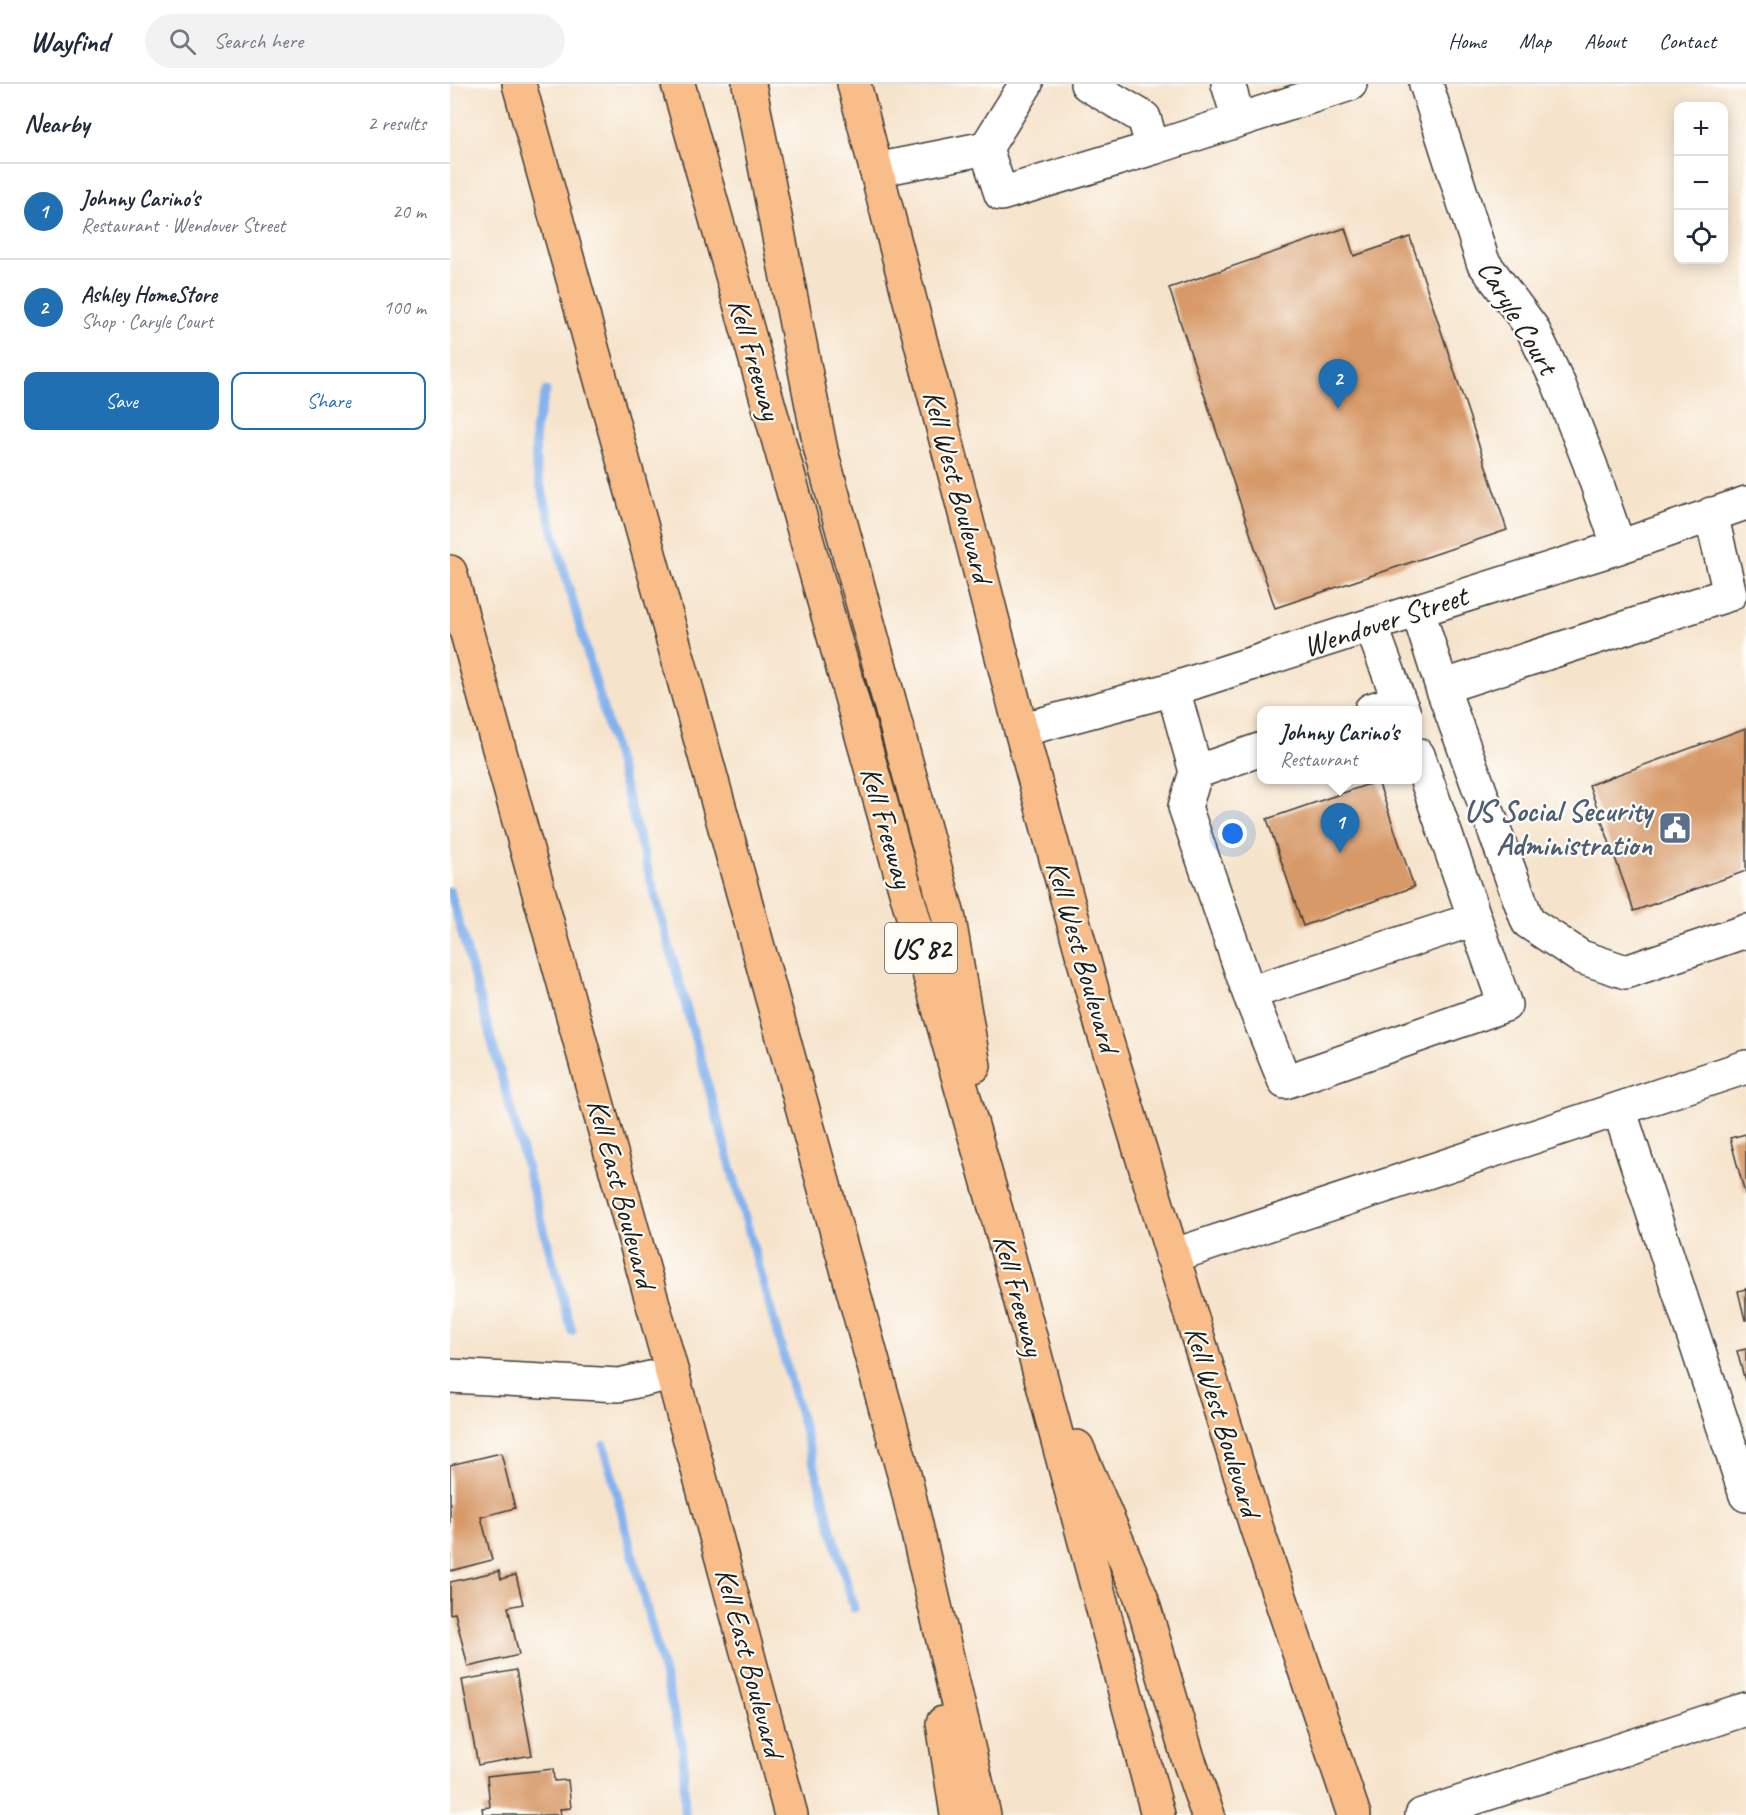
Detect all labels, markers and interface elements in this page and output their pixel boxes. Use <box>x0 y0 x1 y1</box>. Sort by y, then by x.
search box <box>145 14 565 68</box>
text: Wayfind <box>30 24 109 59</box>
icon: search <box>166 25 199 58</box>
text: Search here <box>214 27 303 55</box>
text: Home <box>1448 28 1486 54</box>
text: Map <box>1519 28 1551 54</box>
text: About <box>1584 28 1626 54</box>
text: Contact <box>1659 28 1716 54</box>
map controls <box>1674 102 1728 264</box>
button: + <box>1674 102 1728 156</box>
text: Nearby <box>24 107 89 140</box>
text: 2 results <box>367 111 426 136</box>
button: − <box>1674 156 1728 210</box>
text: Johnny Carino's <box>81 185 200 213</box>
text: 1 <box>39 199 48 224</box>
text: 20 m <box>392 199 426 224</box>
button: locate <box>1674 210 1728 264</box>
text: Restaurant · Wendover Street <box>81 213 285 238</box>
street label: Caryle Court <box>1469 253 1569 384</box>
text: Ashley HomeStore <box>81 281 217 309</box>
street label: Kell Freeway <box>720 294 791 426</box>
text: 2 <box>39 295 48 320</box>
text: 100 m <box>383 295 426 320</box>
text: Shop · Caryle Court <box>81 309 213 334</box>
pin: 2 <box>1318 360 1358 409</box>
button: Save <box>24 372 219 430</box>
button: Share <box>231 372 426 430</box>
street label: Kell West Boulevard <box>914 386 1003 590</box>
street label: Wendover Street <box>1298 576 1475 665</box>
popup <box>1257 706 1422 784</box>
text: Johnny Carino's <box>1280 719 1399 747</box>
text: Restaurant <box>1280 747 1357 772</box>
street label: Kell Freeway <box>852 762 923 894</box>
place label: US Social Security Administration <box>1464 792 1655 864</box>
pin: 1 <box>1320 804 1360 853</box>
public building icon: US Social Security Administration <box>1657 810 1693 846</box>
your location <box>1218 819 1247 848</box>
street label: Kell West Boulevard <box>1038 856 1130 1060</box>
road number: US 82 <box>885 923 957 973</box>
street label: Kell East Boulevard <box>579 1095 666 1295</box>
street label: Kell Freeway <box>985 1230 1054 1362</box>
street label: Kell West Boulevard <box>1176 1321 1271 1525</box>
street label: Kell East Boulevard <box>707 1564 794 1764</box>

